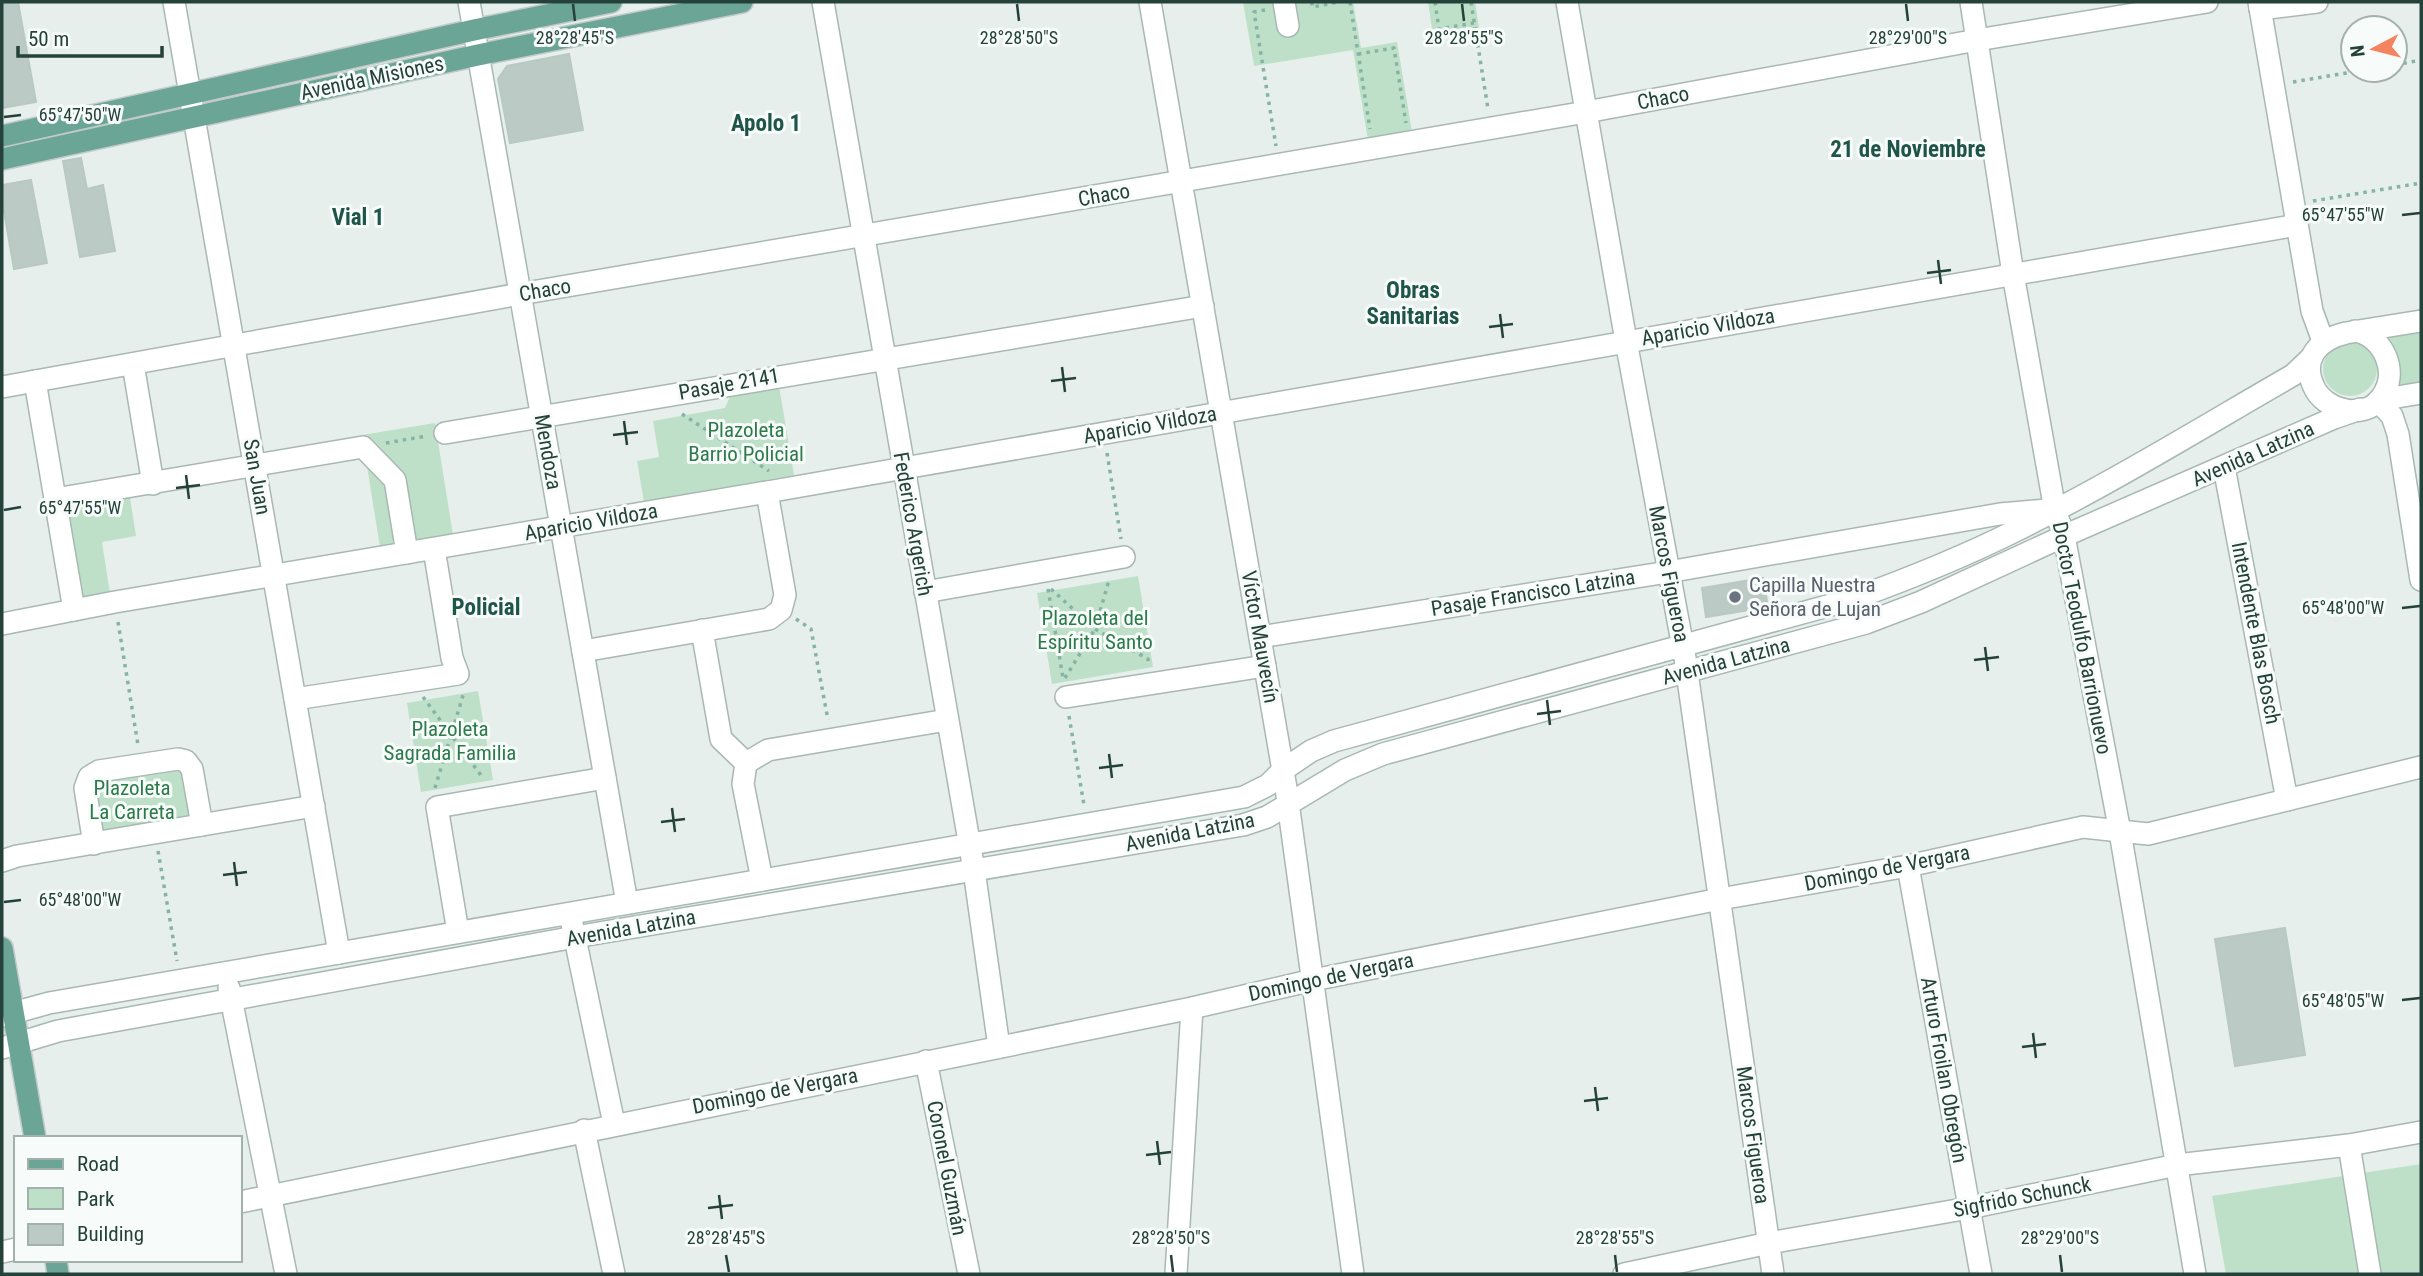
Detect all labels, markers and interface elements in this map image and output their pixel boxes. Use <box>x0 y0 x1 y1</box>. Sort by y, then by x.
scale bar <box>18 14 161 58</box>
north arrow <box>2339 14 2409 84</box>
text: 50 m <box>28 27 69 51</box>
text: 28°28'45"S <box>536 27 614 48</box>
text: 28°28'50"S <box>980 27 1058 48</box>
text: 28°28'55"S <box>1425 27 1503 48</box>
text: 28°29'00"S <box>1869 27 1947 48</box>
text: N <box>2345 44 2370 58</box>
street label: Avenida Misiones <box>298 51 446 105</box>
street label: Chaco <box>1635 81 1691 115</box>
text: 65°47'50"W <box>39 104 122 125</box>
district label: Apolo 1 <box>731 110 801 137</box>
district label: 21 de Noviembre <box>1830 136 1986 163</box>
street label: Chaco <box>1076 179 1132 211</box>
district label: Vial 1 <box>332 204 384 231</box>
text: 65°47'55"W <box>2302 204 2385 225</box>
street label: Chaco <box>517 274 573 306</box>
district label: Obras Sanitarias <box>1367 277 1459 330</box>
street label: Aparicio Vildoza <box>1639 303 1777 351</box>
street label: Pasaje 2141 <box>677 363 781 405</box>
street label: Aparicio Vildoza <box>1081 401 1219 449</box>
street label: Mendoza <box>530 413 566 491</box>
street label: Avenida Latzina <box>2188 416 2318 492</box>
park label: Plazoleta Barrio Policial <box>688 418 804 466</box>
street label: San Juan <box>239 437 275 517</box>
street label: Federico Argerich <box>889 450 937 598</box>
text: 65°47'55"W <box>39 497 122 518</box>
street label: Aparicio Vildoza <box>522 498 660 546</box>
street label: Marcos Figueroa <box>1644 504 1694 644</box>
street label: Doctor Teodulfo Barrionuevo <box>2048 520 2116 756</box>
street label: Intendente Blas Bosch <box>2227 540 2285 726</box>
street label: Pasaje Francisco Latzina <box>1429 565 1637 621</box>
street label: Víctor Mauvecín <box>1237 569 1283 705</box>
place label: Capilla Nuestra Señora de Lujan <box>1749 573 1881 621</box>
marker: Capilla Nuestra Señora de Lujan <box>1727 589 1743 605</box>
district label: Policial <box>452 594 520 621</box>
text: 65°48'00"W <box>2302 597 2385 618</box>
park label: Plazoleta del Espíritu Santo <box>1037 606 1153 654</box>
street label: Avenida Latzina <box>1660 632 1792 690</box>
park label: Plazoleta Sagrada Familia <box>384 717 516 765</box>
park label: Plazoleta La Carreta <box>89 776 175 824</box>
street label: Avenida Latzina <box>1123 808 1257 856</box>
street label: Domingo de Vergara <box>1802 840 1972 896</box>
text: 65°48'00"W <box>39 889 122 910</box>
street label: Avenida Latzina <box>564 905 698 951</box>
street label: Domingo de Vergara <box>1246 948 1416 1006</box>
street label: Arturo Froilan Obregón <box>1916 975 1972 1165</box>
text: 65°48'05"W <box>2302 990 2385 1011</box>
street label: Domingo de Vergara <box>690 1063 860 1119</box>
street label: Marcos Figueroa <box>1731 1065 1775 1205</box>
street label: Coronel Guzmán <box>922 1099 972 1237</box>
legend <box>14 1136 242 1262</box>
text: Road <box>77 1152 119 1176</box>
street label: Sigfrido Schunck <box>1951 1172 2093 1222</box>
text: Park <box>77 1187 115 1211</box>
text: Building <box>77 1222 144 1246</box>
text: 28°28'45"S <box>687 1227 765 1248</box>
text: 28°28'50"S <box>1132 1227 1210 1248</box>
text: 28°28'55"S <box>1576 1227 1654 1248</box>
text: 28°29'00"S <box>2021 1227 2099 1248</box>

